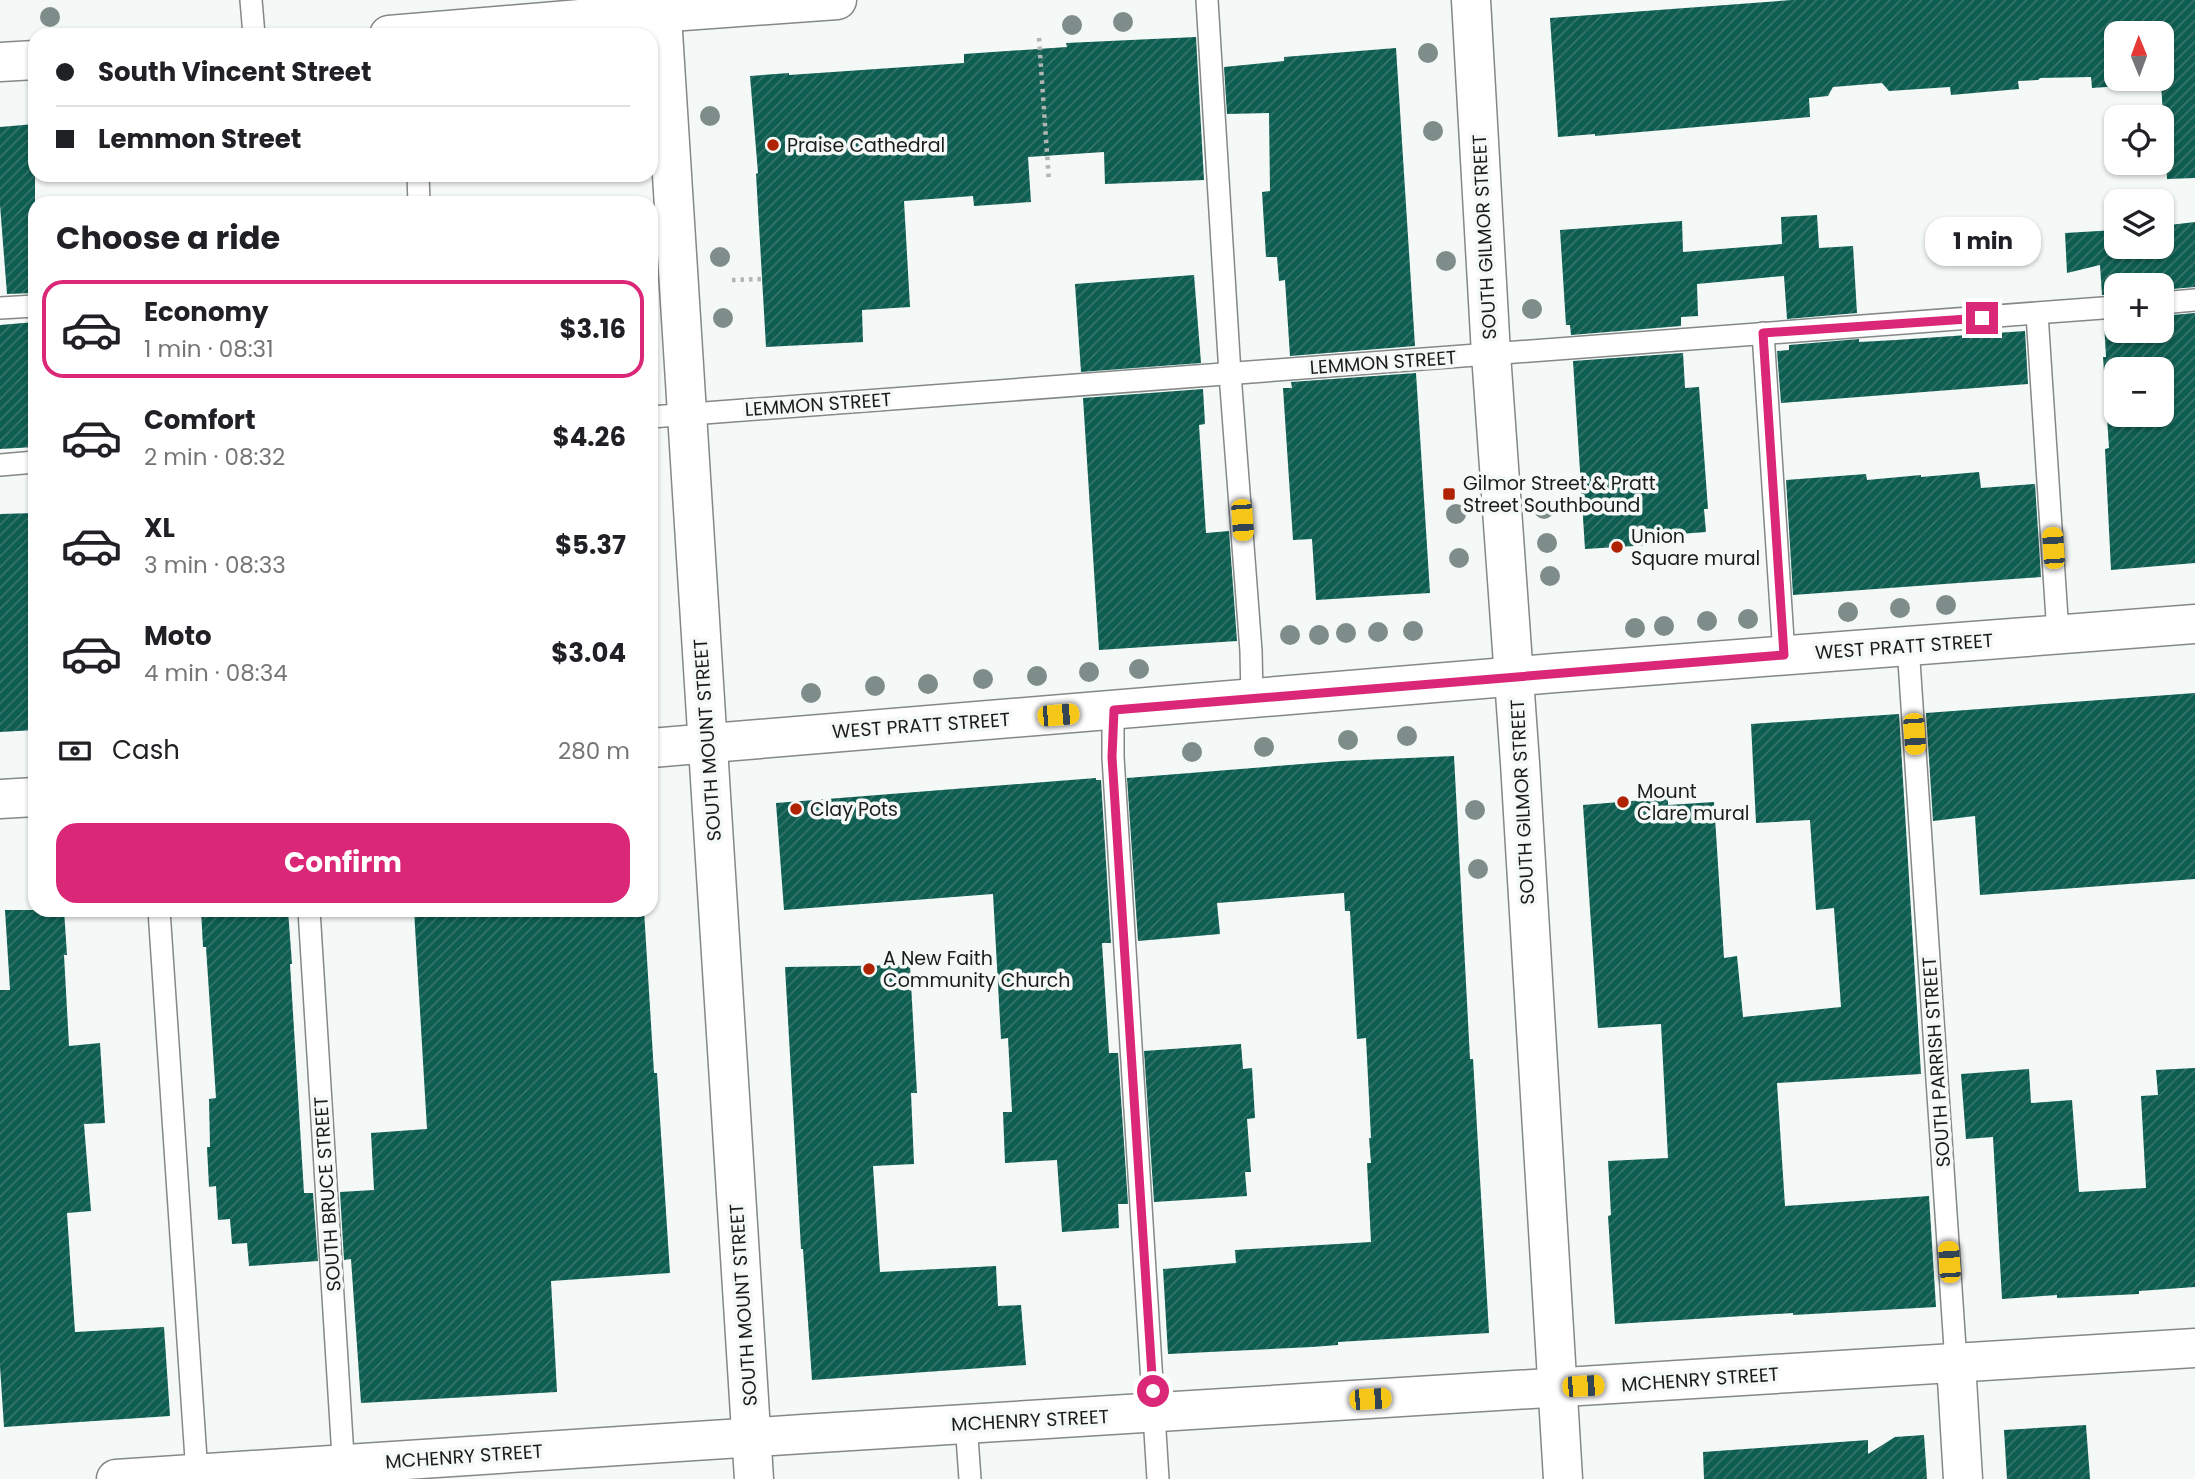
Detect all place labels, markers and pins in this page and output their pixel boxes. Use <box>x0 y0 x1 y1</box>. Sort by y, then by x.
place label: Praise Cathedral <box>787 132 945 159</box>
marker: Praise Cathedral <box>765 137 781 153</box>
place label: Gilmor Street & Pratt Street Southbound <box>1463 470 1656 519</box>
marker: Gilmor Street & Pratt Street Southbound <box>1441 486 1457 502</box>
place label: Union Square mural <box>1631 523 1760 572</box>
marker: Union Square mural <box>1609 539 1625 555</box>
place label: Mount Clare mural <box>1637 778 1749 827</box>
marker: Mount Clare mural <box>1615 794 1631 810</box>
place label: Clay Pots <box>810 796 898 823</box>
marker: Clay Pots <box>788 801 804 817</box>
place label: A New Faith Community Church <box>883 945 1070 994</box>
marker: A New Faith Community Church <box>861 961 877 977</box>

